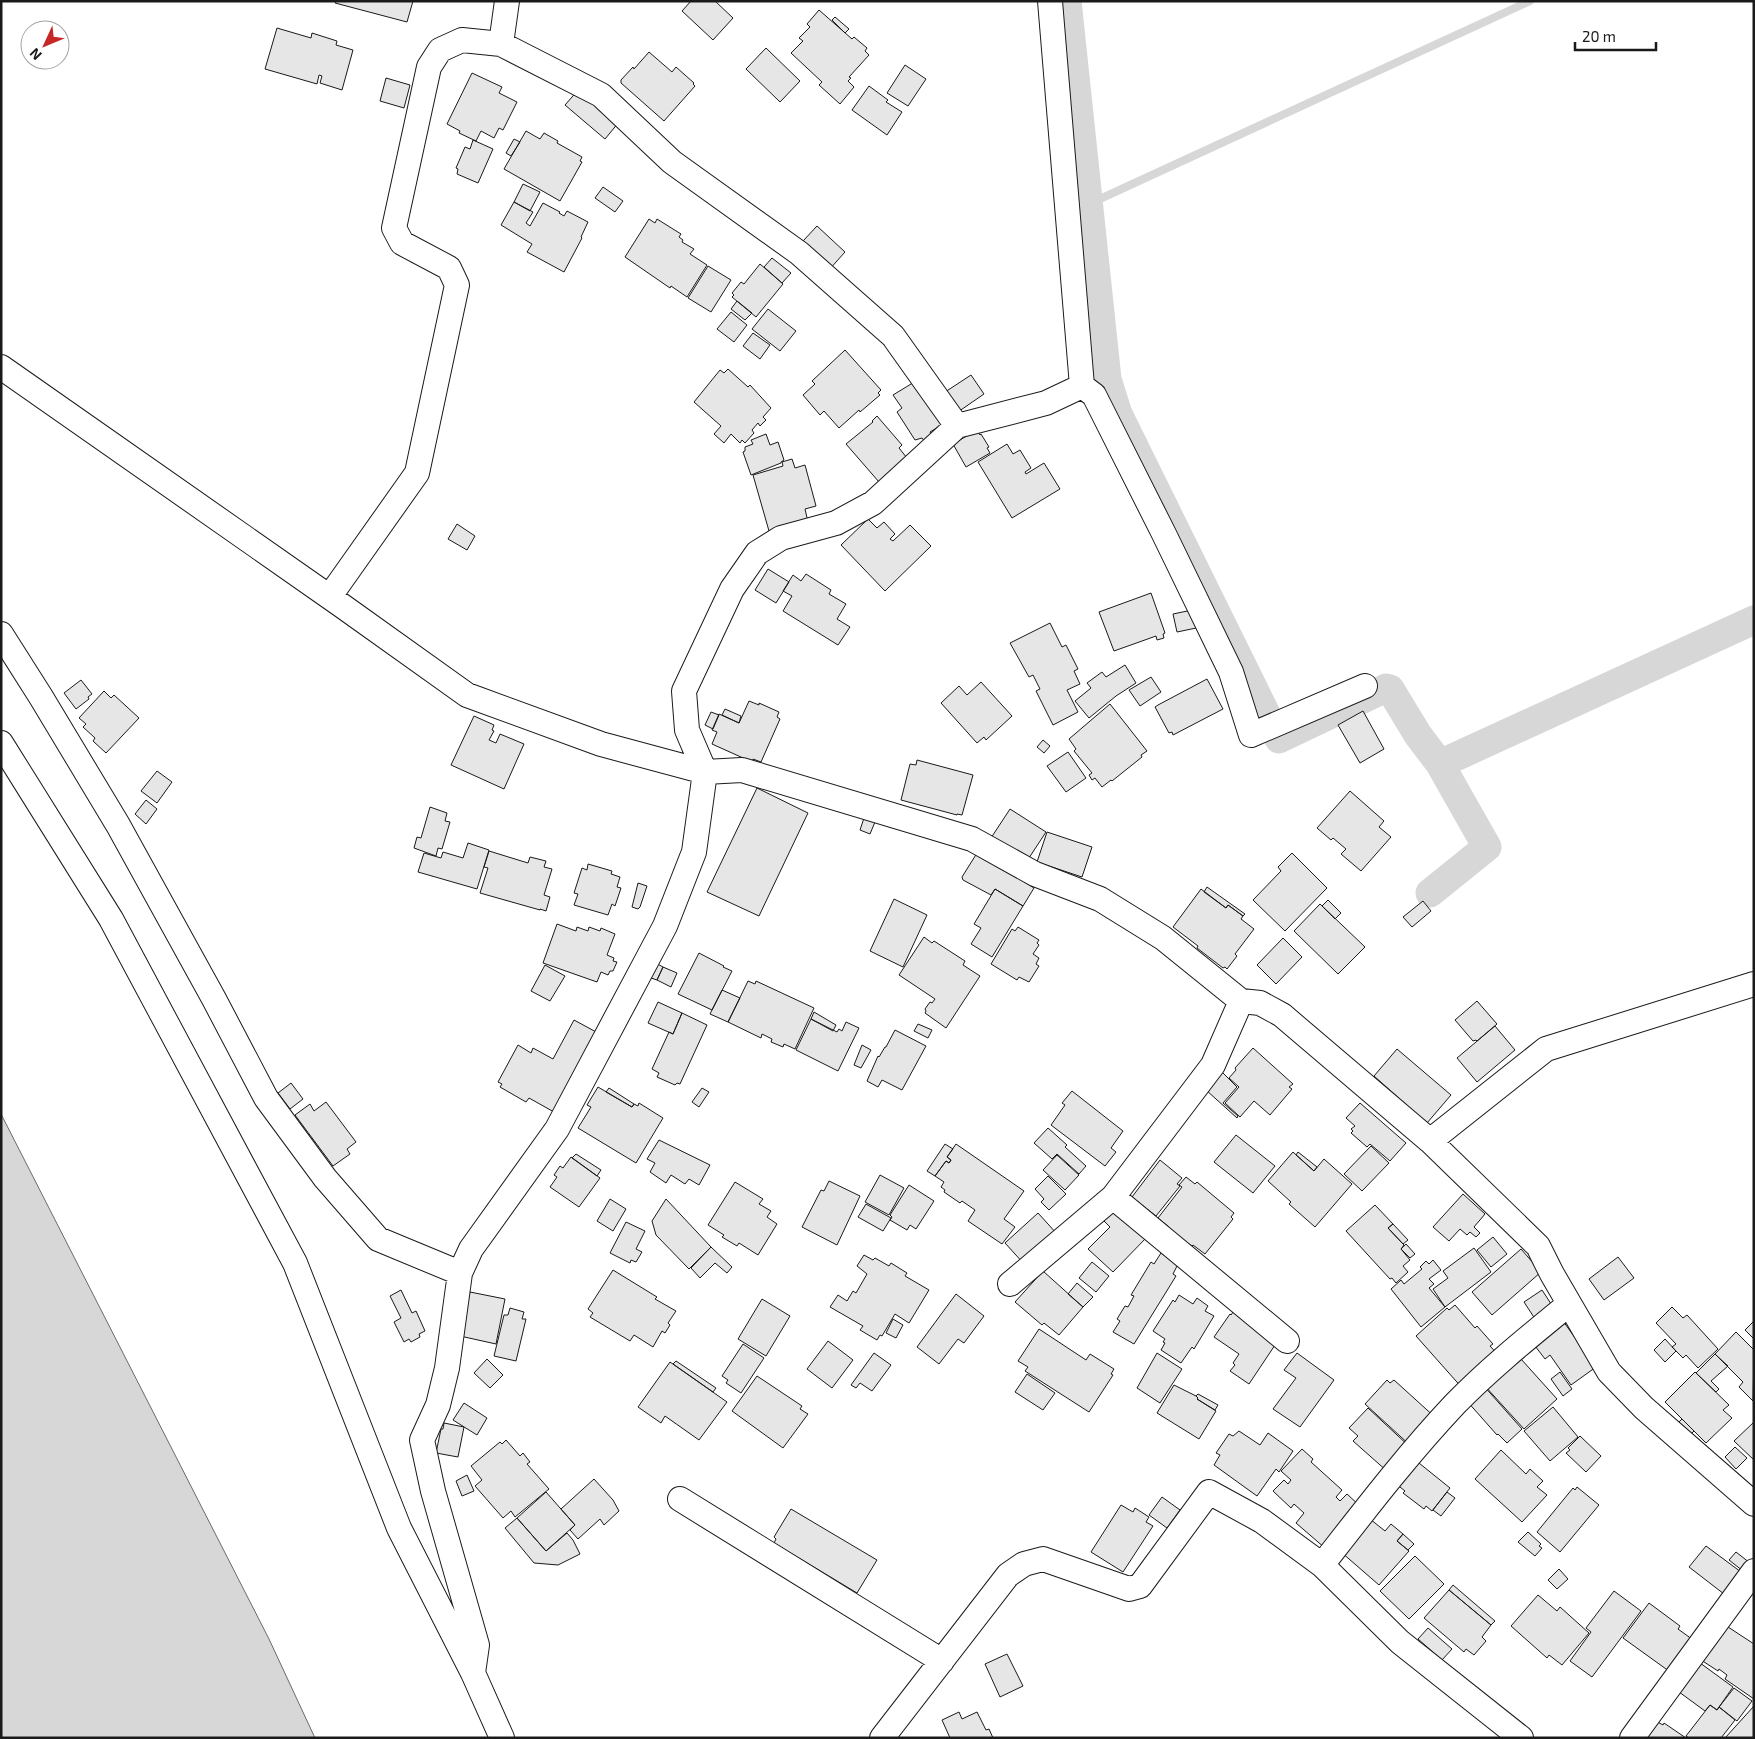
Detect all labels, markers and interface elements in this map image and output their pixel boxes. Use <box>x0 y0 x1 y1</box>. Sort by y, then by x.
north arrow <box>20 20 70 70</box>
scale bar <box>1575 20 1656 52</box>
text: 20 m <box>1582 27 1616 45</box>
text: N <box>26 45 45 64</box>

